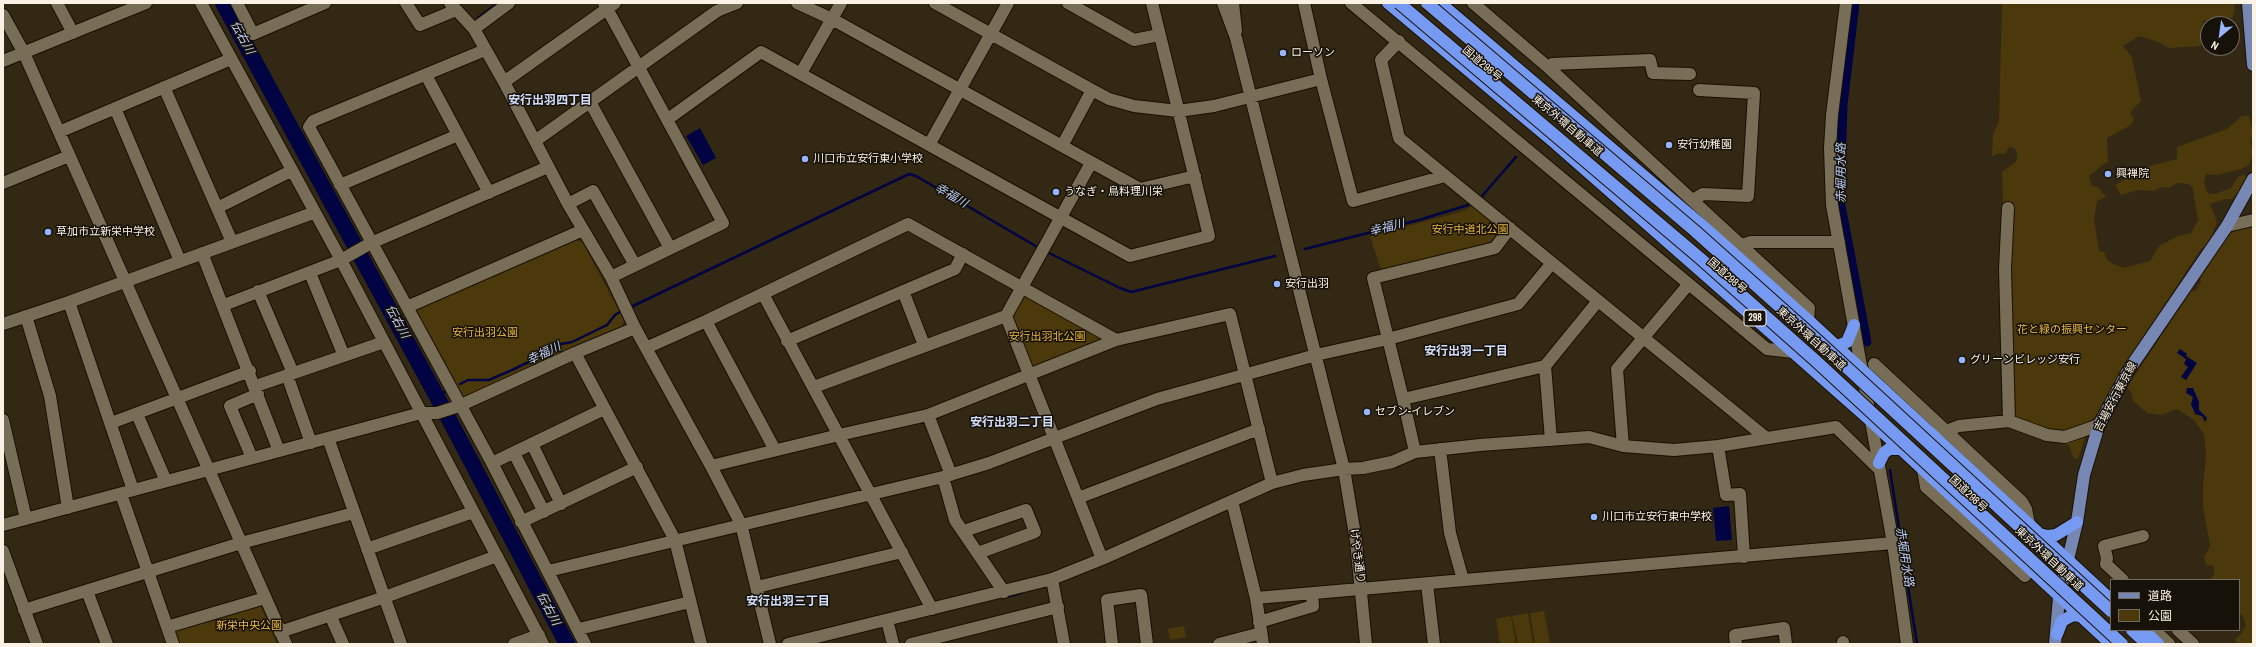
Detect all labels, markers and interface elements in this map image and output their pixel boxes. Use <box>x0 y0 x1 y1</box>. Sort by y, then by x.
north arrow <box>2200 16 2240 56</box>
water label: 伝右川 <box>227 19 257 57</box>
text: N <box>2208 38 2221 53</box>
street label: 国道298号 <box>1459 44 1505 84</box>
place label: ローソン <box>1291 46 1335 60</box>
marker: ローソン <box>1278 48 1288 58</box>
street label: 東京外環自動車道 <box>1529 93 1605 159</box>
district label: 安行出羽四丁目 <box>508 94 592 108</box>
place label: 安行幼稚園 <box>1677 138 1732 152</box>
marker: 安行幼稚園 <box>1664 140 1674 150</box>
water label: 赤堀用水路 <box>1835 143 1849 203</box>
place label: 川口市立安行東小学校 <box>813 152 923 166</box>
marker: 川口市立安行東小学校 <box>800 154 810 164</box>
place label: 興禅院 <box>2116 167 2149 181</box>
marker: 興禅院 <box>2103 169 2113 179</box>
water label: 幸福川 <box>932 181 970 211</box>
place label: うなぎ・鳥料理川栄 <box>1064 185 1163 199</box>
marker: うなぎ・鳥料理川栄 <box>1051 187 1061 197</box>
water label: 幸福川 <box>1368 217 1406 239</box>
park label: 安行中道北公園 <box>1432 223 1508 237</box>
place label: 草加市立新栄中学校 <box>56 225 155 239</box>
marker: 草加市立新栄中学校 <box>43 227 53 237</box>
street label: 国道298号 <box>1705 255 1749 297</box>
place label: 安行出羽 <box>1285 277 1329 291</box>
marker: 安行出羽 <box>1272 279 1282 289</box>
water label: 伝右川 <box>382 303 412 341</box>
street label: 東京外環自動車道 <box>1774 305 1848 373</box>
road number: 298 <box>1744 310 1766 326</box>
park label: 花と緑の振興センター <box>2017 323 2127 337</box>
park label: 安行出羽公園 <box>452 326 518 340</box>
park label: 安行出羽北公園 <box>1009 330 1085 344</box>
water label: 幸福川 <box>525 340 563 368</box>
district label: 安行出羽一丁目 <box>1424 345 1508 359</box>
place label: グリーンビレッジ安行 <box>1970 353 2080 367</box>
marker: グリーンビレッジ安行 <box>1957 355 1967 365</box>
street label: 吉場安行東京線 <box>2092 360 2140 434</box>
place label: セブン-イレブン <box>1375 405 1455 419</box>
marker: セブン-イレブン <box>1362 407 1372 417</box>
district label: 安行出羽二丁目 <box>970 416 1054 430</box>
street label: 国道298号 <box>1946 473 1990 515</box>
place label: 川口市立安行東中学校 <box>1602 510 1712 524</box>
marker: 川口市立安行東中学校 <box>1589 512 1599 522</box>
street label: 東京外環自動車道 <box>2012 524 2086 594</box>
water label: 赤堀用水路 <box>1892 526 1916 588</box>
street label: けやき通り <box>1347 528 1367 584</box>
legend <box>2110 579 2240 631</box>
text: 道路 <box>2148 588 2172 604</box>
water label: 伝右川 <box>533 590 563 628</box>
district label: 安行出羽三丁目 <box>746 595 830 609</box>
text: 公園 <box>2148 608 2172 624</box>
park label: 新栄中央公園 <box>216 619 282 633</box>

